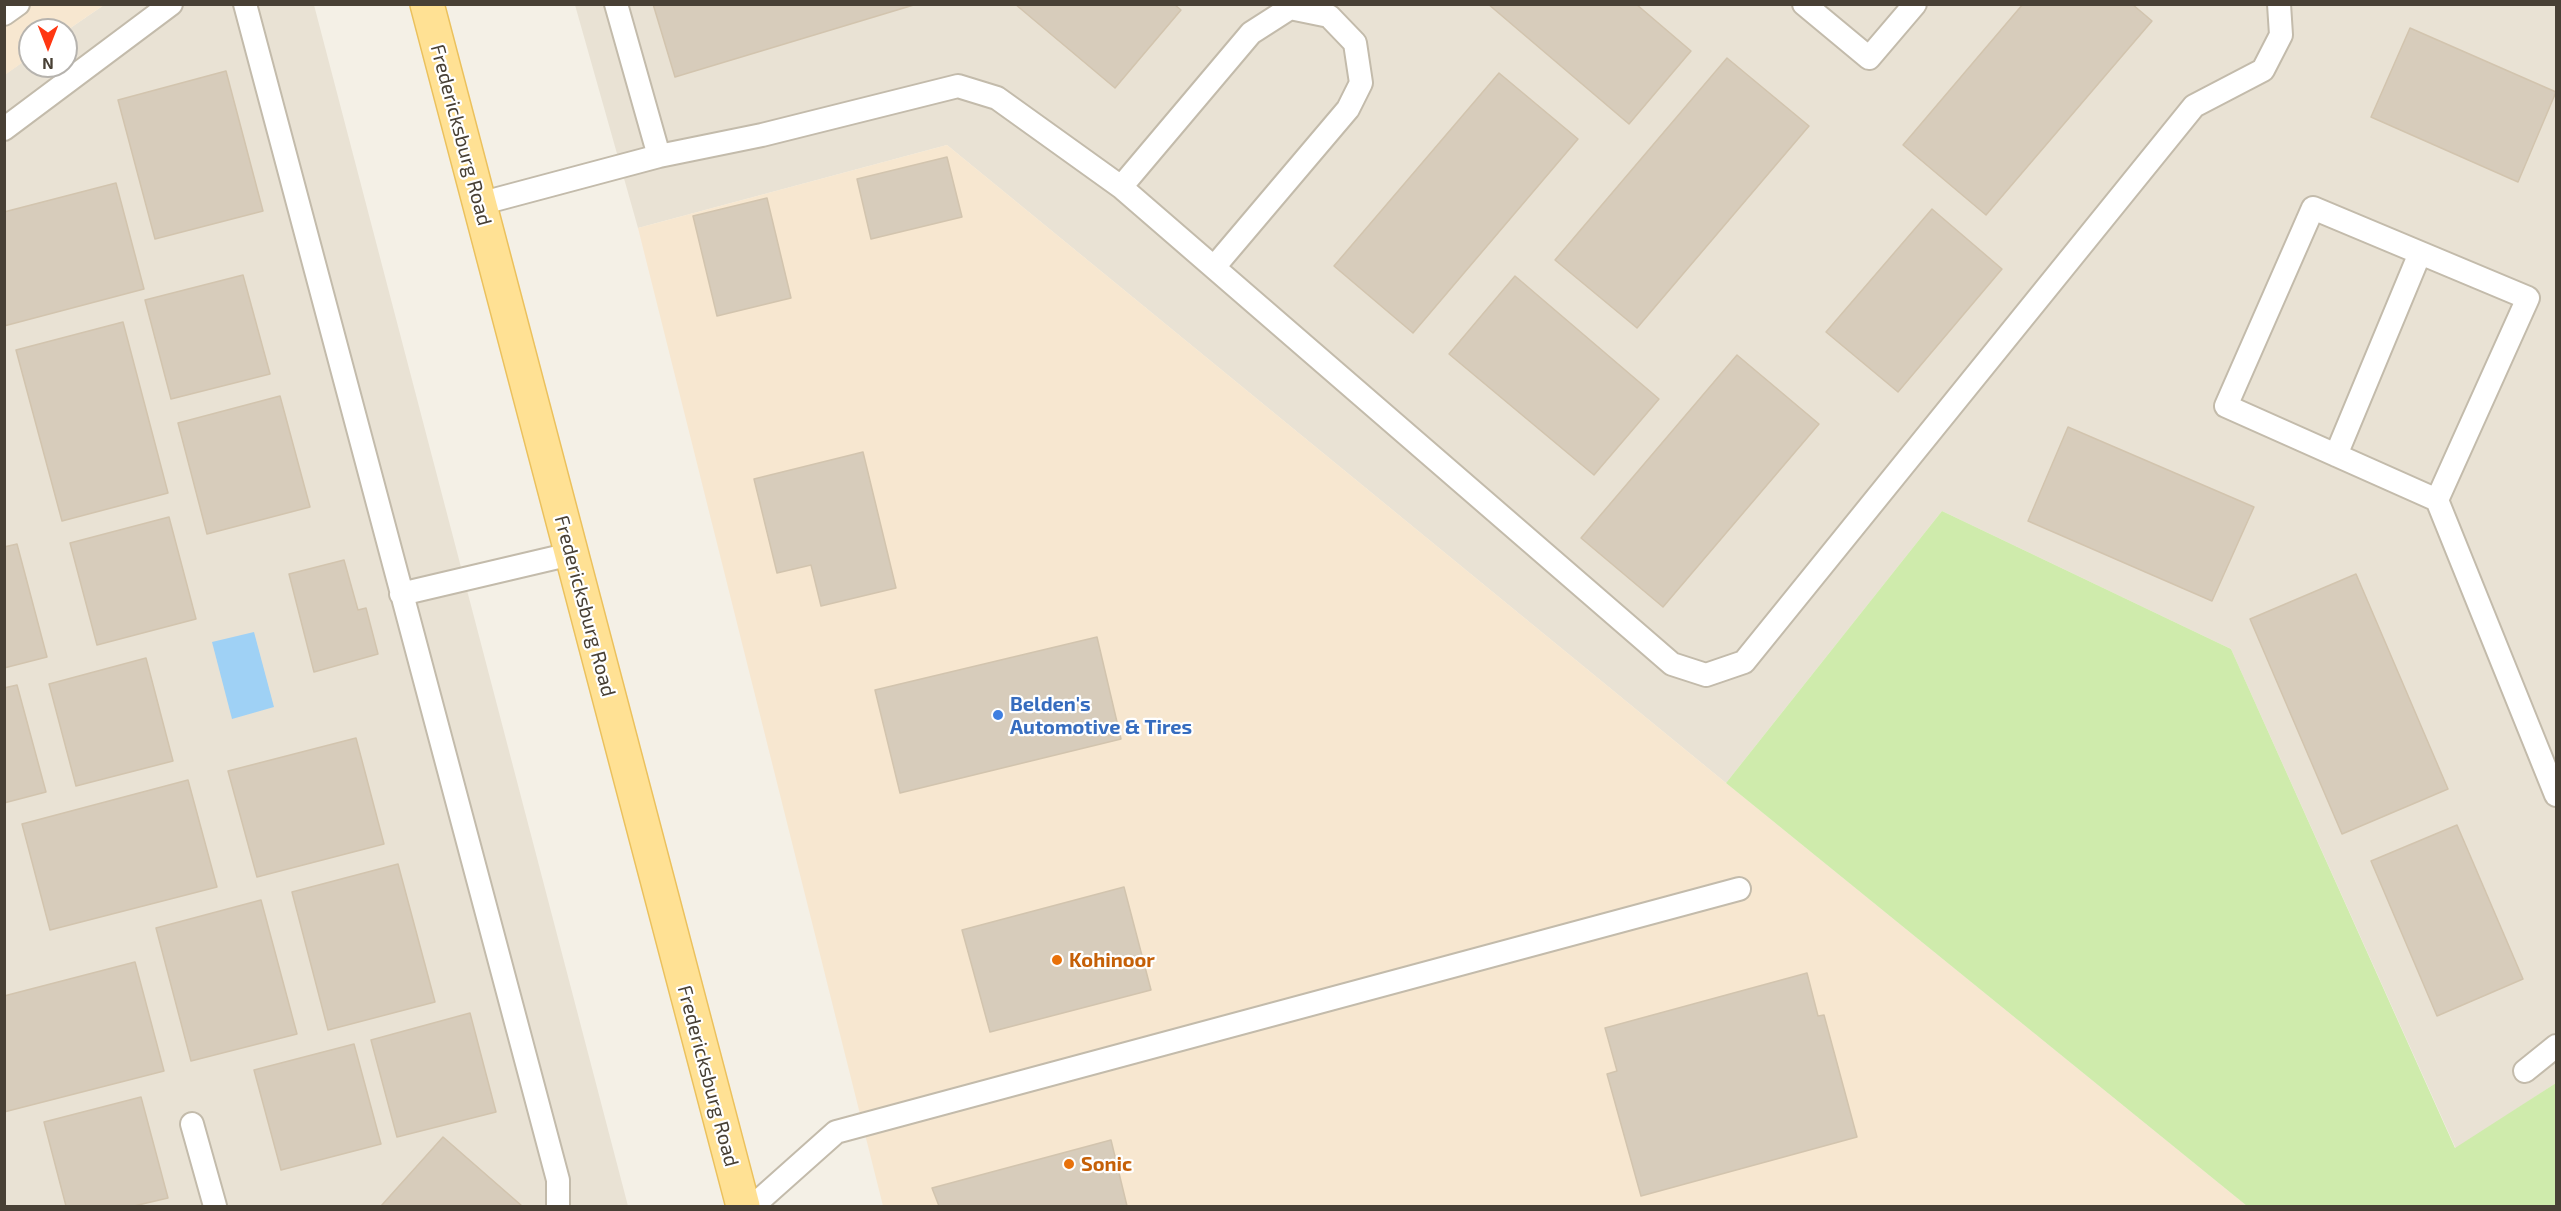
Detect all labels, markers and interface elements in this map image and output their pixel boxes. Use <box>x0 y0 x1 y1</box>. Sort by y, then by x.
north arrow <box>18 18 78 78</box>
street label: Fredericksburg Road <box>425 42 497 228</box>
text: N <box>42 55 54 74</box>
street label: Fredericksburg Road <box>549 513 621 699</box>
place label: Belden's Automotive & Tires <box>1010 692 1192 739</box>
marker: Belden's Automotive & Tires <box>991 708 1005 722</box>
place label: Kohinoor <box>1069 948 1155 972</box>
marker: Kohinoor <box>1050 953 1064 967</box>
street label: Fredericksburg Road <box>672 983 744 1169</box>
place label: Sonic <box>1081 1152 1132 1176</box>
marker: Sonic <box>1062 1157 1076 1171</box>

